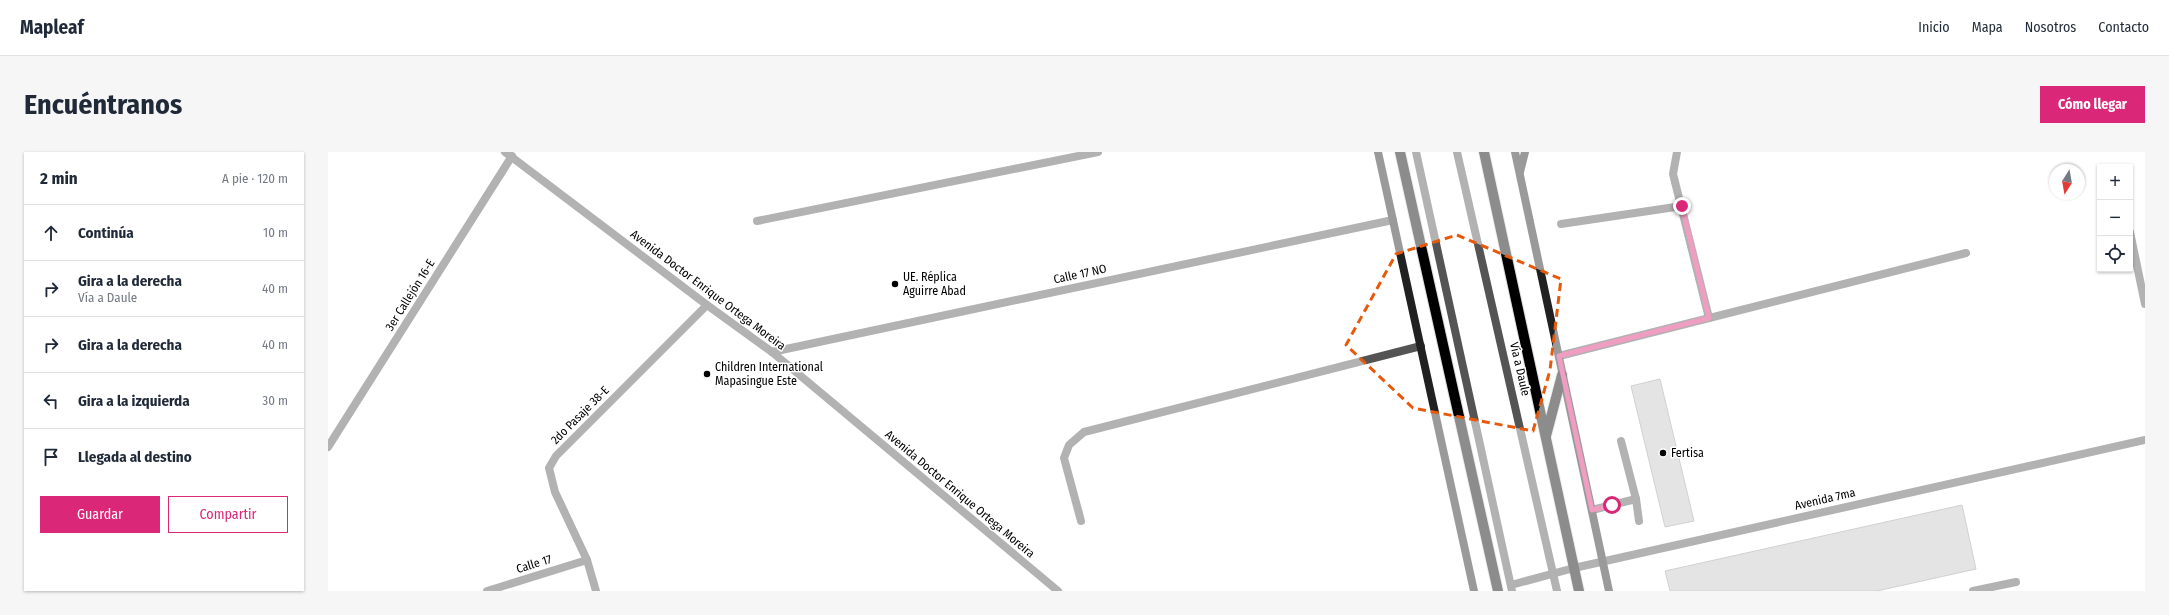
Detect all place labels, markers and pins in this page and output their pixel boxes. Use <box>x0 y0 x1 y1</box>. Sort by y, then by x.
place label: UE. Réplica Aguirre Abad <box>903 270 966 298</box>
marker: UE. Réplica Aguirre Abad <box>890 279 900 289</box>
place label: Children International Mapasingue Este <box>715 360 823 388</box>
marker: Children International Mapasingue Este <box>702 369 712 379</box>
place label: Fertisa <box>1671 446 1704 460</box>
marker: Fertisa <box>1658 448 1668 458</box>

